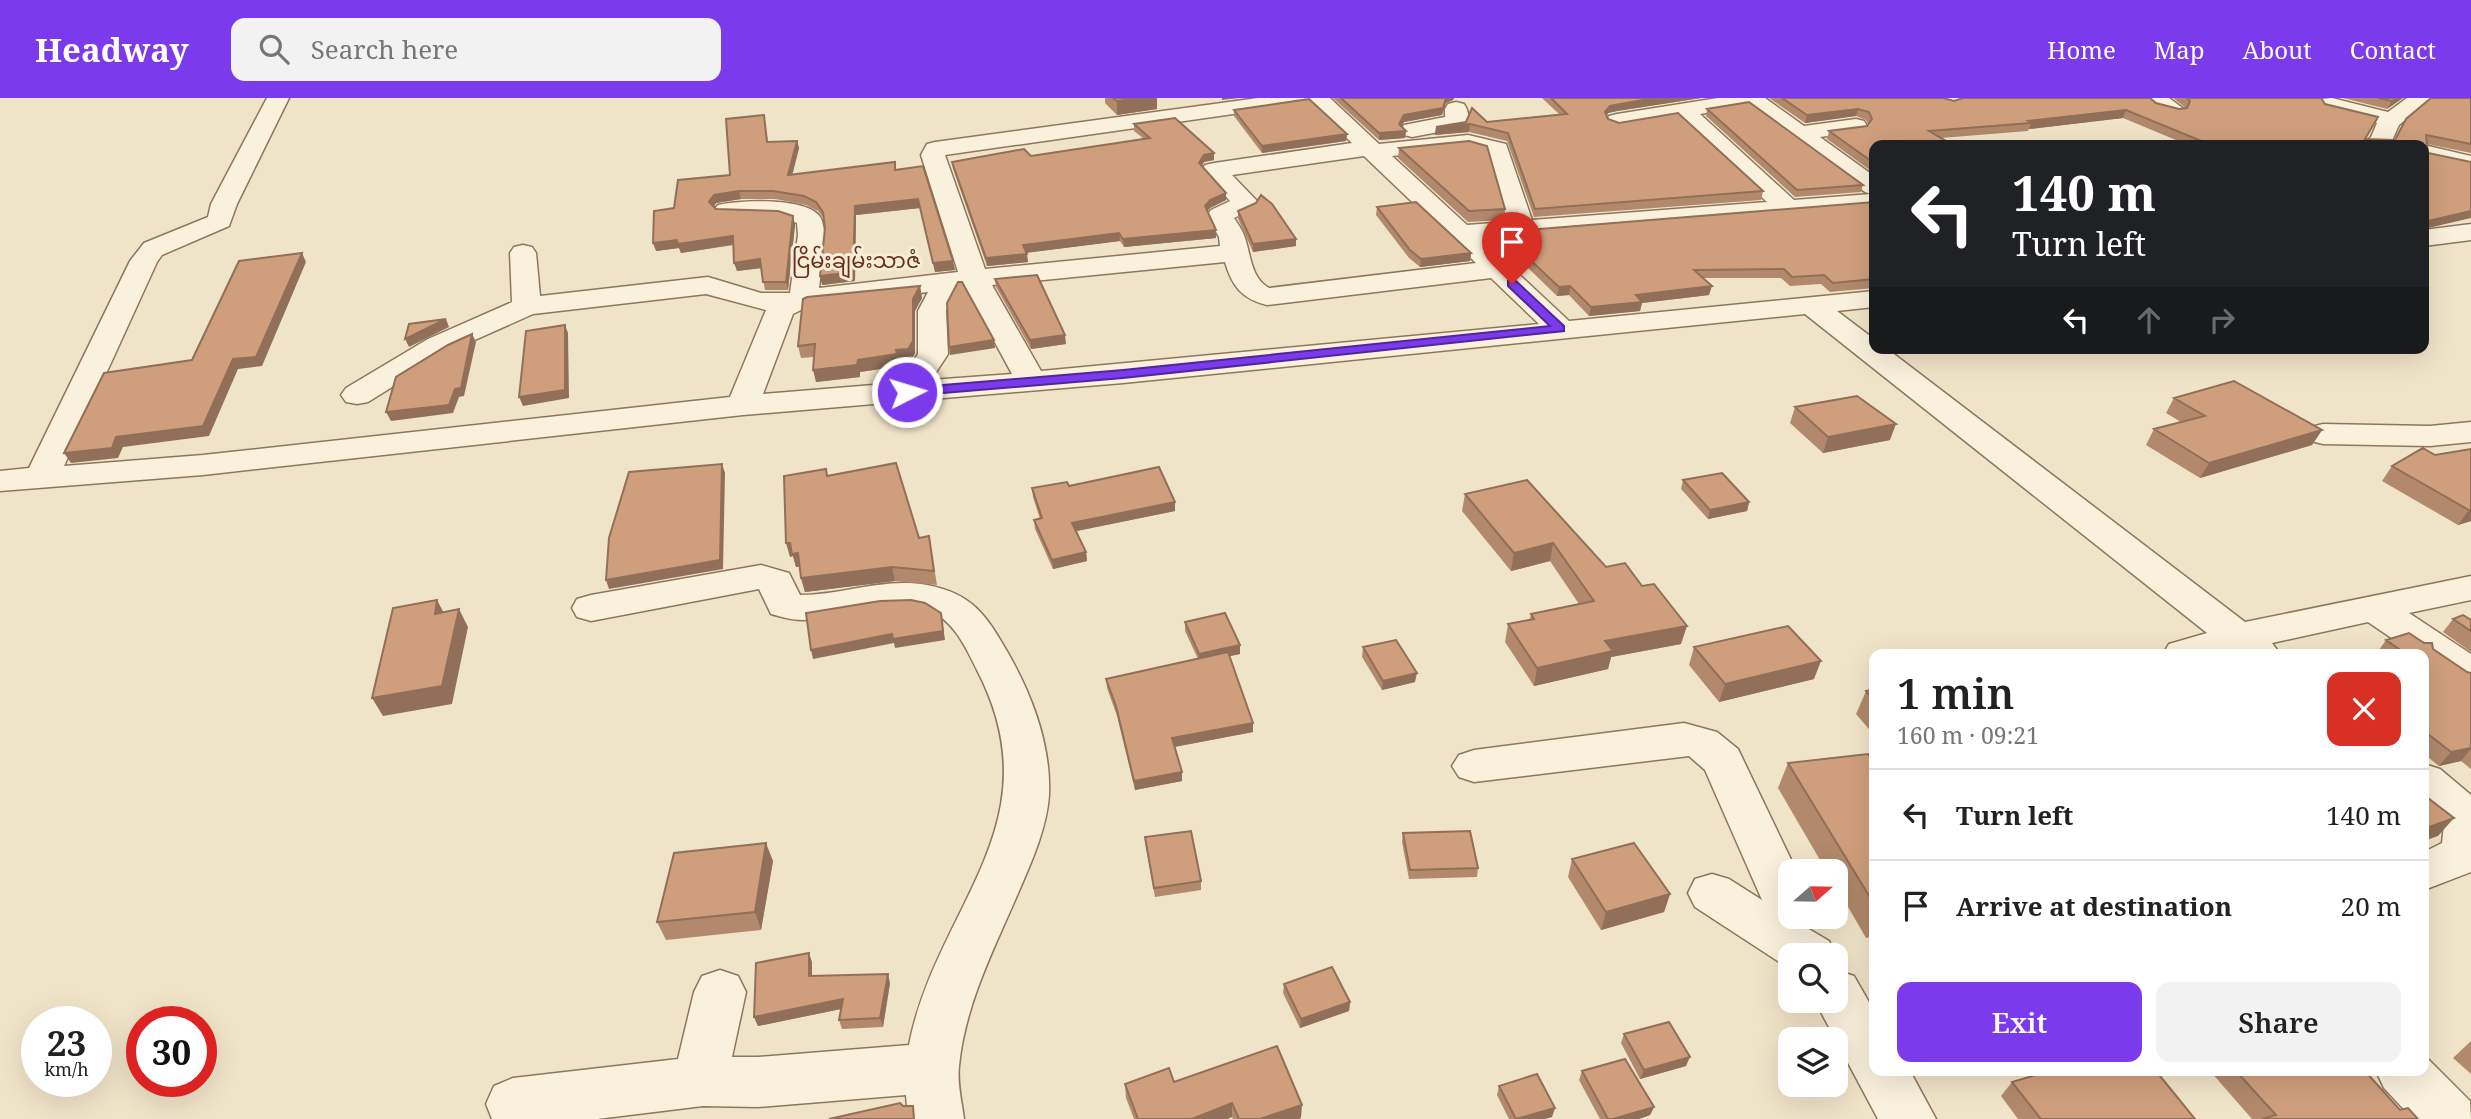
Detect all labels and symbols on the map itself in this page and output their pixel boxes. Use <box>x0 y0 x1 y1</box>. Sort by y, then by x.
pin <box>1482 212 1542 284</box>
district label: ငြိမ်းချမ်းသာဇံ <box>792 245 920 279</box>
position arrow <box>870 355 944 429</box>
north arrow <box>1778 859 1848 929</box>
speed limit sign: 30 <box>126 1006 217 1097</box>

